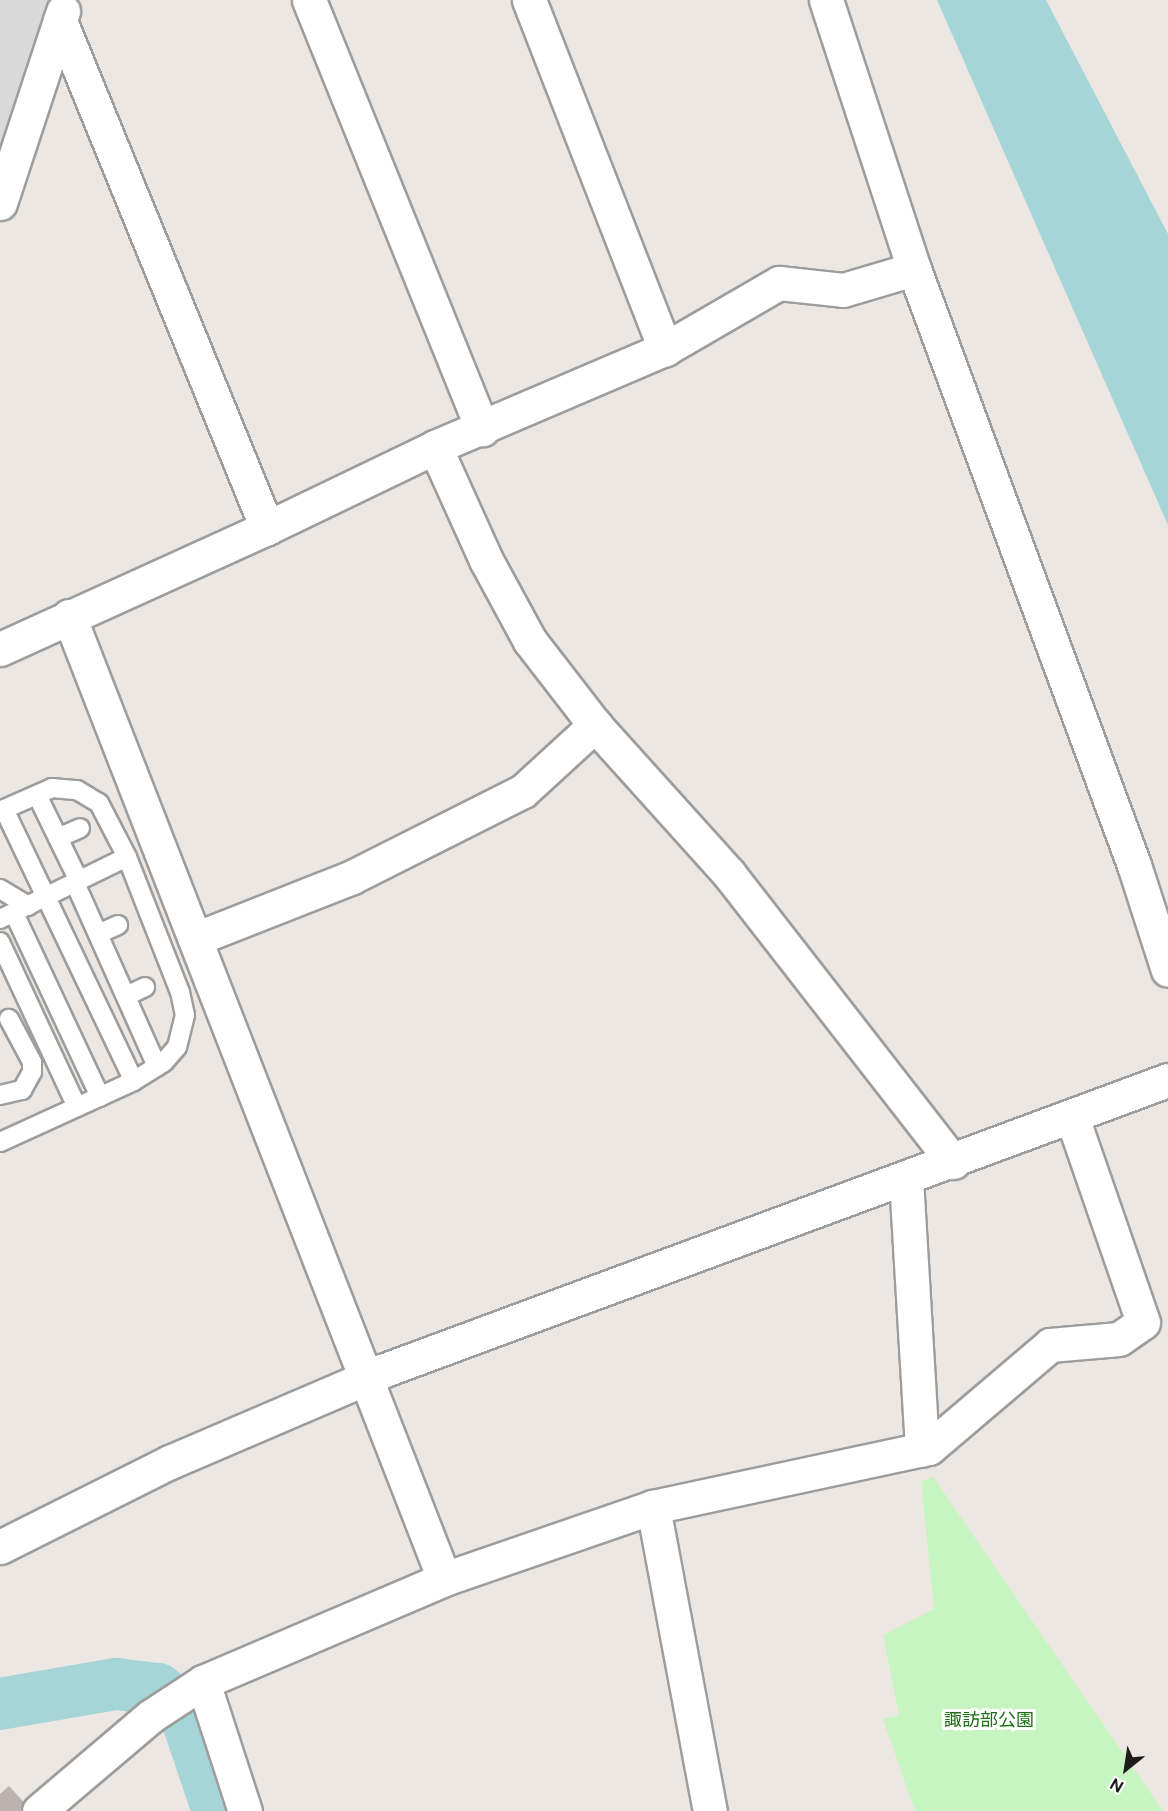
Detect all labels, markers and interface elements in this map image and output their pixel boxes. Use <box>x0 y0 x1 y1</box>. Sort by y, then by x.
park label: 諏訪部公園 <box>944 1709 1034 1731</box>
north arrow <box>1096 1739 1156 1799</box>
text: N <box>1107 1774 1127 1796</box>

